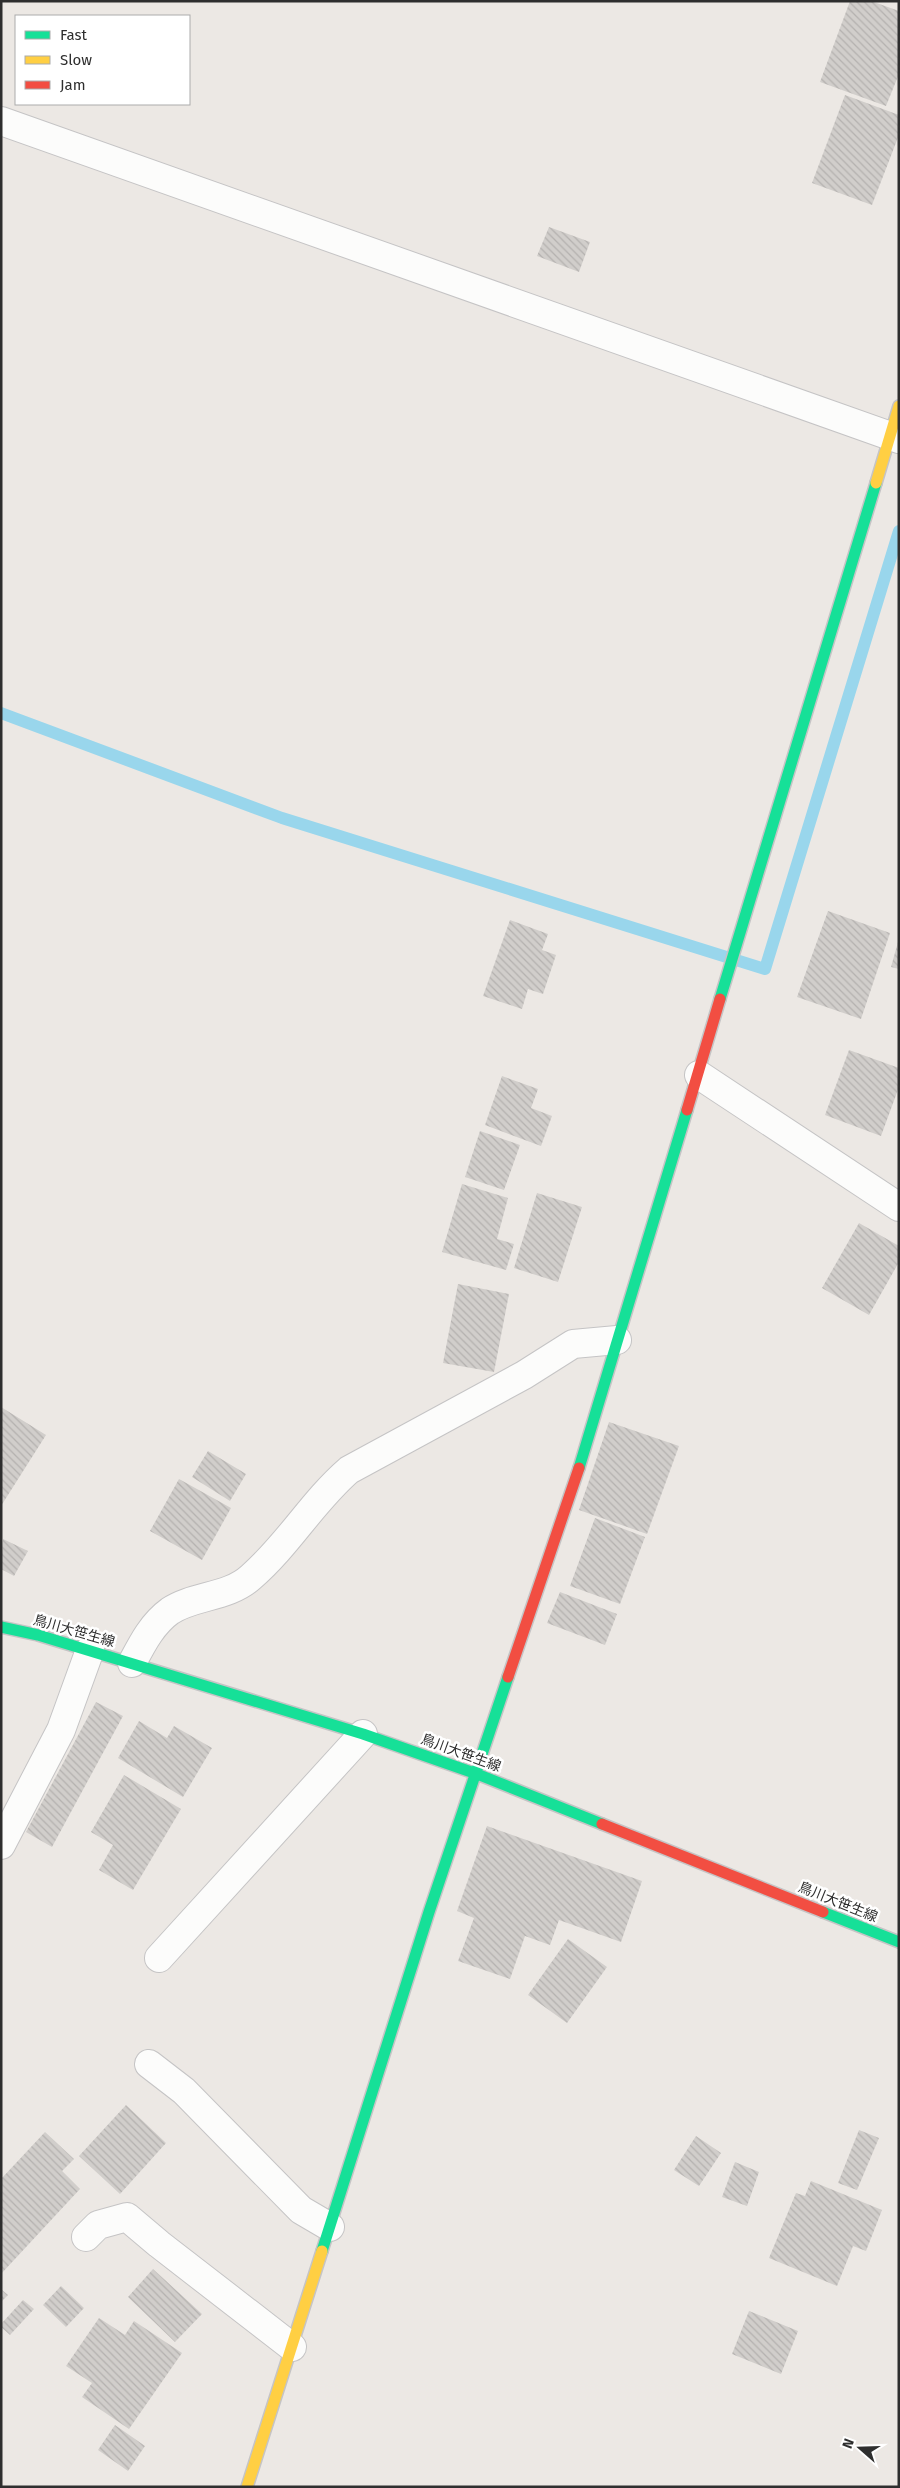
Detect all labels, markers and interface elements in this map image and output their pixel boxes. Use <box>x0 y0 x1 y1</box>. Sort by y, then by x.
legend <box>15 15 190 105</box>
text: Fast <box>60 26 87 44</box>
text: Slow <box>60 51 92 69</box>
text: Jam <box>60 76 86 94</box>
street label: 鳥川大笹生線 <box>31 1611 117 1651</box>
street label: 鳥川大笹生線 <box>419 1731 503 1775</box>
street label: 鳥川大笹生線 <box>796 1878 880 1926</box>
north arrow <box>835 2423 885 2473</box>
text: N <box>839 2436 858 2451</box>

